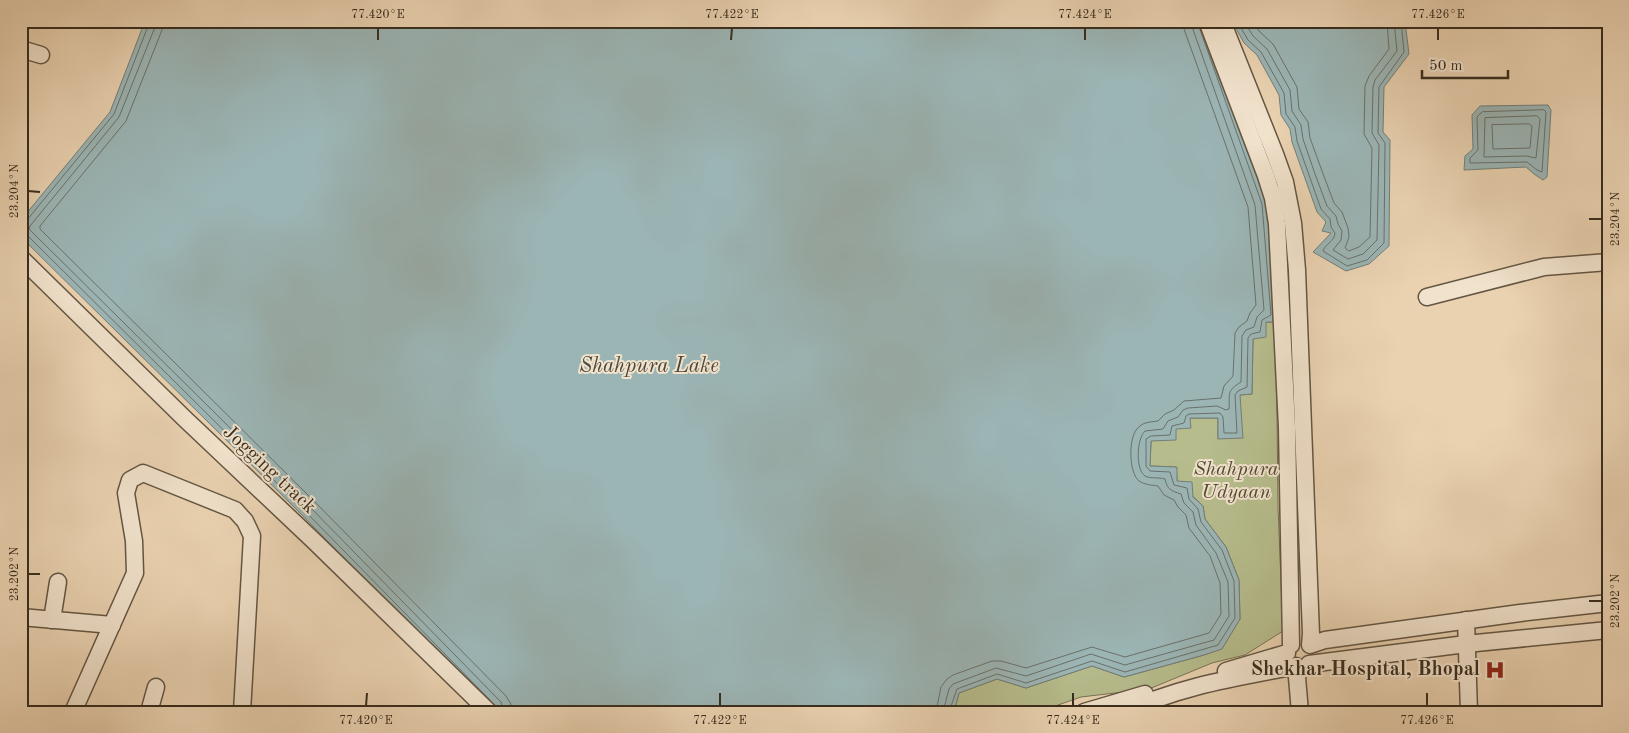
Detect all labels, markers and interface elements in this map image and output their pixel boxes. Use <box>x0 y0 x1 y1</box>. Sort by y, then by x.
text: 77.420°E <box>351 9 405 21</box>
text: 77.422°E <box>705 9 759 21</box>
text: 77.424°E <box>1058 9 1112 21</box>
text: 77.426°E <box>1411 9 1465 21</box>
scale bar <box>1422 48 1508 80</box>
text: 50 m <box>1429 59 1463 74</box>
text: 23.204°N <box>9 164 21 218</box>
text: 23.204°N <box>1610 192 1622 246</box>
water label: Shahpura Lake <box>579 356 719 377</box>
street label: Jogging track <box>219 422 319 518</box>
park label: Shahpura Udyaan <box>1193 460 1279 503</box>
text: 23.202°N <box>9 547 21 601</box>
text: 23.202°N <box>1610 574 1622 628</box>
hospital icon: Shekhar Hospital, Bhopal <box>1484 659 1506 681</box>
place label: Shekhar Hospital, Bhopal <box>1251 660 1480 680</box>
text: 77.420°E <box>339 715 393 727</box>
text: 77.422°E <box>693 715 747 727</box>
text: 77.424°E <box>1046 715 1100 727</box>
text: 77.426°E <box>1400 715 1454 727</box>

